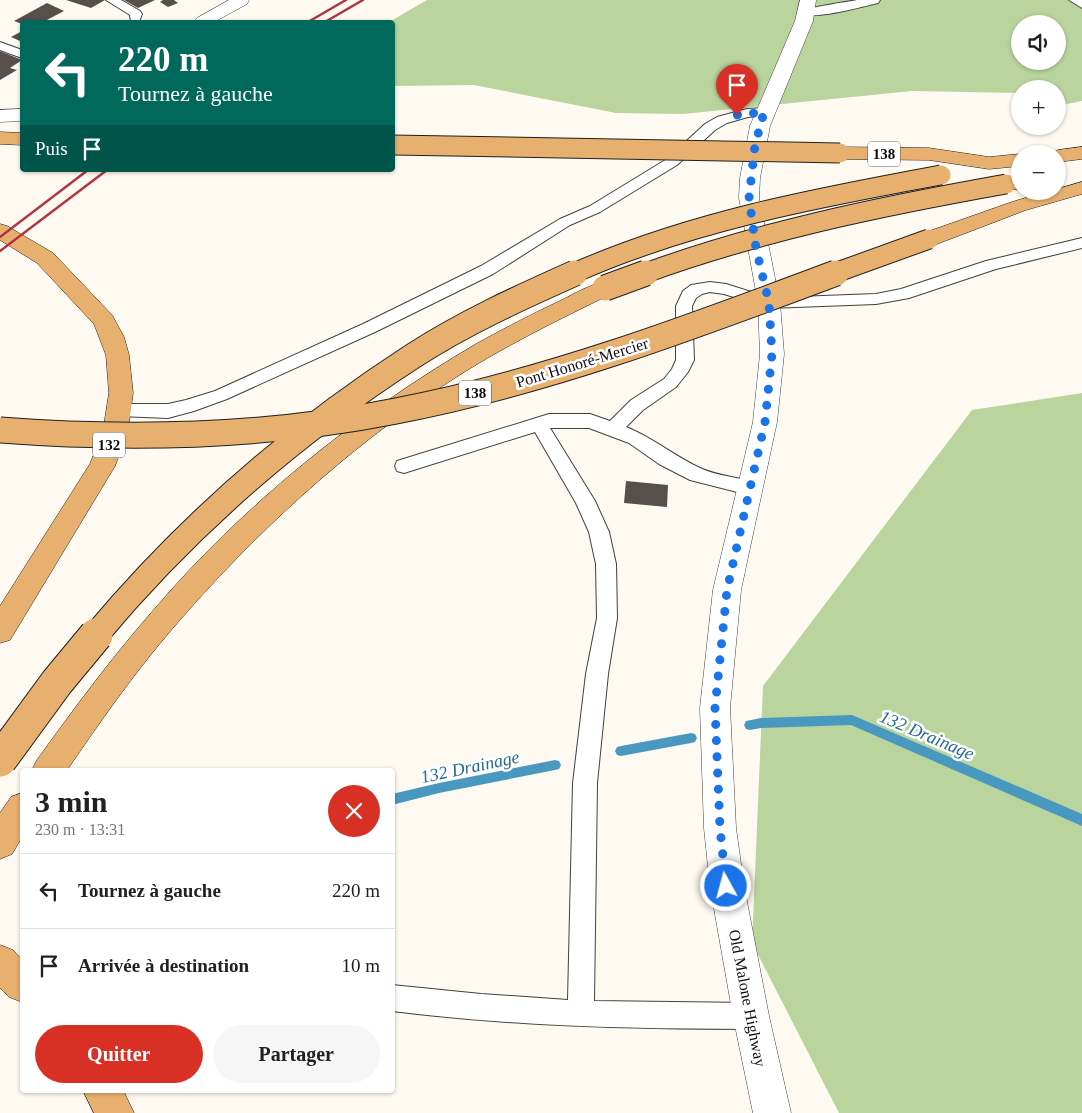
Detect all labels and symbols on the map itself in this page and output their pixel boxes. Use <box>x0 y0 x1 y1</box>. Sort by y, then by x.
pin <box>716 64 758 115</box>
road number: 138 <box>868 142 900 166</box>
street label: Pont Honoré-Mercier <box>514 334 651 391</box>
road number: 138 <box>459 380 491 406</box>
road number: 132 <box>93 432 125 458</box>
water label: 132 Drainage <box>877 706 977 764</box>
water label: 132 Drainage <box>419 747 521 787</box>
position arrow <box>699 859 751 911</box>
street label: Old Malone Highway <box>725 928 769 1068</box>

